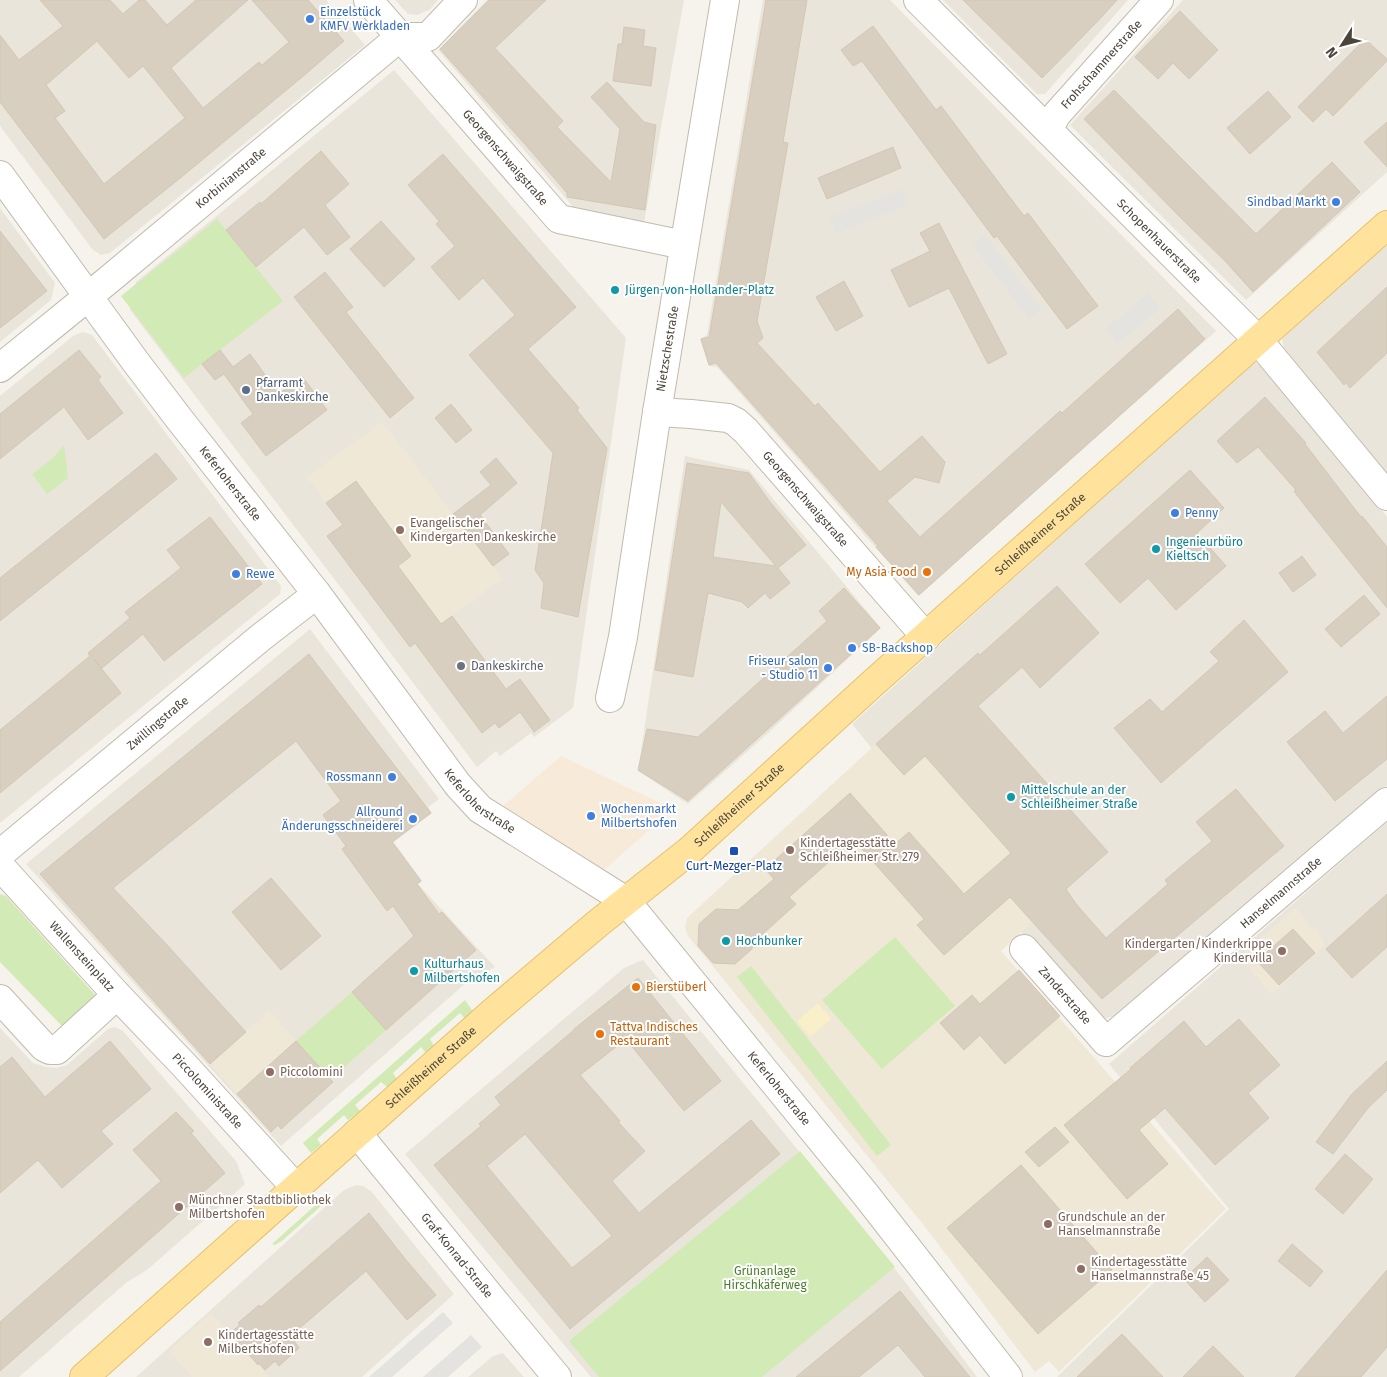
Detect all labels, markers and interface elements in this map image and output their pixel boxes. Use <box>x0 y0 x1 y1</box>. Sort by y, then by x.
place label: Einzelstück KMFV Werkladen <box>320 5 410 33</box>
marker: Einzelstück KMFV Werkladen <box>304 13 316 25</box>
street label: Frohschammerstraße <box>1058 17 1145 112</box>
north arrow <box>1317 20 1367 70</box>
text: N <box>1322 44 1341 61</box>
street label: Georgenschwaigstraße <box>460 107 551 208</box>
street label: Korbinianstraße <box>193 145 269 211</box>
place label: Sindbad Markt <box>1247 195 1327 209</box>
street label: Schopenhauerstraße <box>1114 196 1204 286</box>
marker: Sindbad Markt <box>1330 196 1342 208</box>
place label: Jürgen-von-Hollander-Platz <box>625 283 774 297</box>
marker: Jürgen-von-Hollander-Platz <box>609 284 621 296</box>
street label: Nietzschestraße <box>653 305 681 393</box>
place label: Pfarramt Dankeskirche <box>256 376 328 404</box>
marker: Pfarramt Dankeskirche <box>240 384 252 396</box>
street label: Keferloherstraße <box>196 443 264 524</box>
street label: Georgenschwaigstraße <box>760 448 851 550</box>
street label: Schleißheimer Straße <box>992 490 1089 578</box>
place label: Penny <box>1185 506 1218 520</box>
marker: Penny <box>1169 507 1181 519</box>
place label: Evangelischer Kindergarten Dankeskirche <box>410 516 556 544</box>
marker: Evangelischer Kindergarten Dankeskirche <box>394 524 406 536</box>
place label: Ingenieurbüro Kieltsch <box>1166 535 1243 563</box>
marker: Ingenieurbüro Kieltsch <box>1150 543 1162 555</box>
place label: My Asia Food <box>846 565 917 579</box>
marker: My Asia Food <box>921 566 933 578</box>
place label: Rewe <box>246 567 275 581</box>
marker: Rewe <box>230 568 242 580</box>
place label: SB-Backshop <box>862 641 933 655</box>
marker: SB-Backshop <box>846 642 858 654</box>
place label: Friseur salon - Studio 11 <box>748 654 818 682</box>
place label: Dankeskirche <box>471 659 543 673</box>
marker: Dankeskirche <box>455 660 467 672</box>
marker: Friseur salon - Studio 11 <box>822 662 834 674</box>
street label: Zwillingstraße <box>124 693 191 753</box>
street label: Schleißheimer Straße <box>691 761 787 850</box>
street label: Keferloherstraße <box>441 766 518 836</box>
place label: Rossmann <box>326 770 382 784</box>
marker: Rossmann <box>386 771 398 783</box>
place label: Mittelschule an der Schleißheimer Straße <box>1021 783 1138 811</box>
marker: Mittelschule an der Schleißheimer Straße <box>1005 791 1017 803</box>
place label: Wochenmarkt Milbertshofen <box>601 802 677 830</box>
place label: Allround Änderungsschneiderei <box>282 805 403 833</box>
marker: Wochenmarkt Milbertshofen <box>585 810 597 822</box>
marker: Allround Änderungsschneiderei <box>407 813 419 825</box>
place label: Kindertagesstätte Schleißheimer Str. 279 <box>800 836 919 864</box>
marker: Kindertagesstätte Schleißheimer Str. 279 <box>784 844 796 856</box>
marker: Curt-Mezger-Platz <box>728 845 740 857</box>
street label: Hanselmannstraße <box>1237 854 1325 931</box>
place label: Curt-Mezger-Platz <box>686 859 782 873</box>
street label: Wallensteinplatz <box>47 918 117 994</box>
place label: Hochbunker <box>736 934 803 948</box>
marker: Hochbunker <box>720 935 732 947</box>
place label: Kindergarten/Kinderkrippe Kindervilla <box>1124 937 1272 965</box>
marker: Kindergarten/Kinderkrippe Kindervilla <box>1276 945 1288 957</box>
place label: Kulturhaus Milbertshofen <box>424 957 500 985</box>
street label: Zanderstraße <box>1036 964 1094 1027</box>
marker: Kulturhaus Milbertshofen <box>408 965 420 977</box>
place label: Bierstüberl <box>646 980 707 994</box>
marker: Bierstüberl <box>630 981 642 993</box>
place label: Tattva Indisches Restaurant <box>610 1020 698 1048</box>
street label: Schleißheimer Straße <box>383 1023 479 1112</box>
marker: Tattva Indisches Restaurant <box>594 1028 606 1040</box>
street label: Keferloherstraße <box>745 1049 813 1128</box>
street label: Piccoloministraße <box>169 1050 245 1132</box>
place label: Piccolomini <box>280 1065 343 1079</box>
marker: Piccolomini <box>264 1066 276 1078</box>
place label: Münchner Stadtbibliothek Milbertshofen <box>189 1193 332 1221</box>
marker: Münchner Stadtbibliothek Milbertshofen <box>173 1201 185 1213</box>
street label: Graf-Konrad-Straße <box>418 1210 496 1301</box>
place label: Grundschule an der Hanselmannstraße <box>1058 1210 1165 1238</box>
marker: Grundschule an der Hanselmannstraße <box>1042 1218 1054 1230</box>
place label: Kindertagesstätte Hanselmannstraße 45 <box>1091 1255 1209 1283</box>
marker: Kindertagesstätte Hanselmannstraße 45 <box>1075 1263 1087 1275</box>
park label: Grünanlage Hirschkäferweg <box>723 1264 807 1292</box>
place label: Kindertagesstätte Milbertshofen <box>218 1328 314 1356</box>
marker: Kindertagesstätte Milbertshofen <box>202 1336 214 1348</box>

